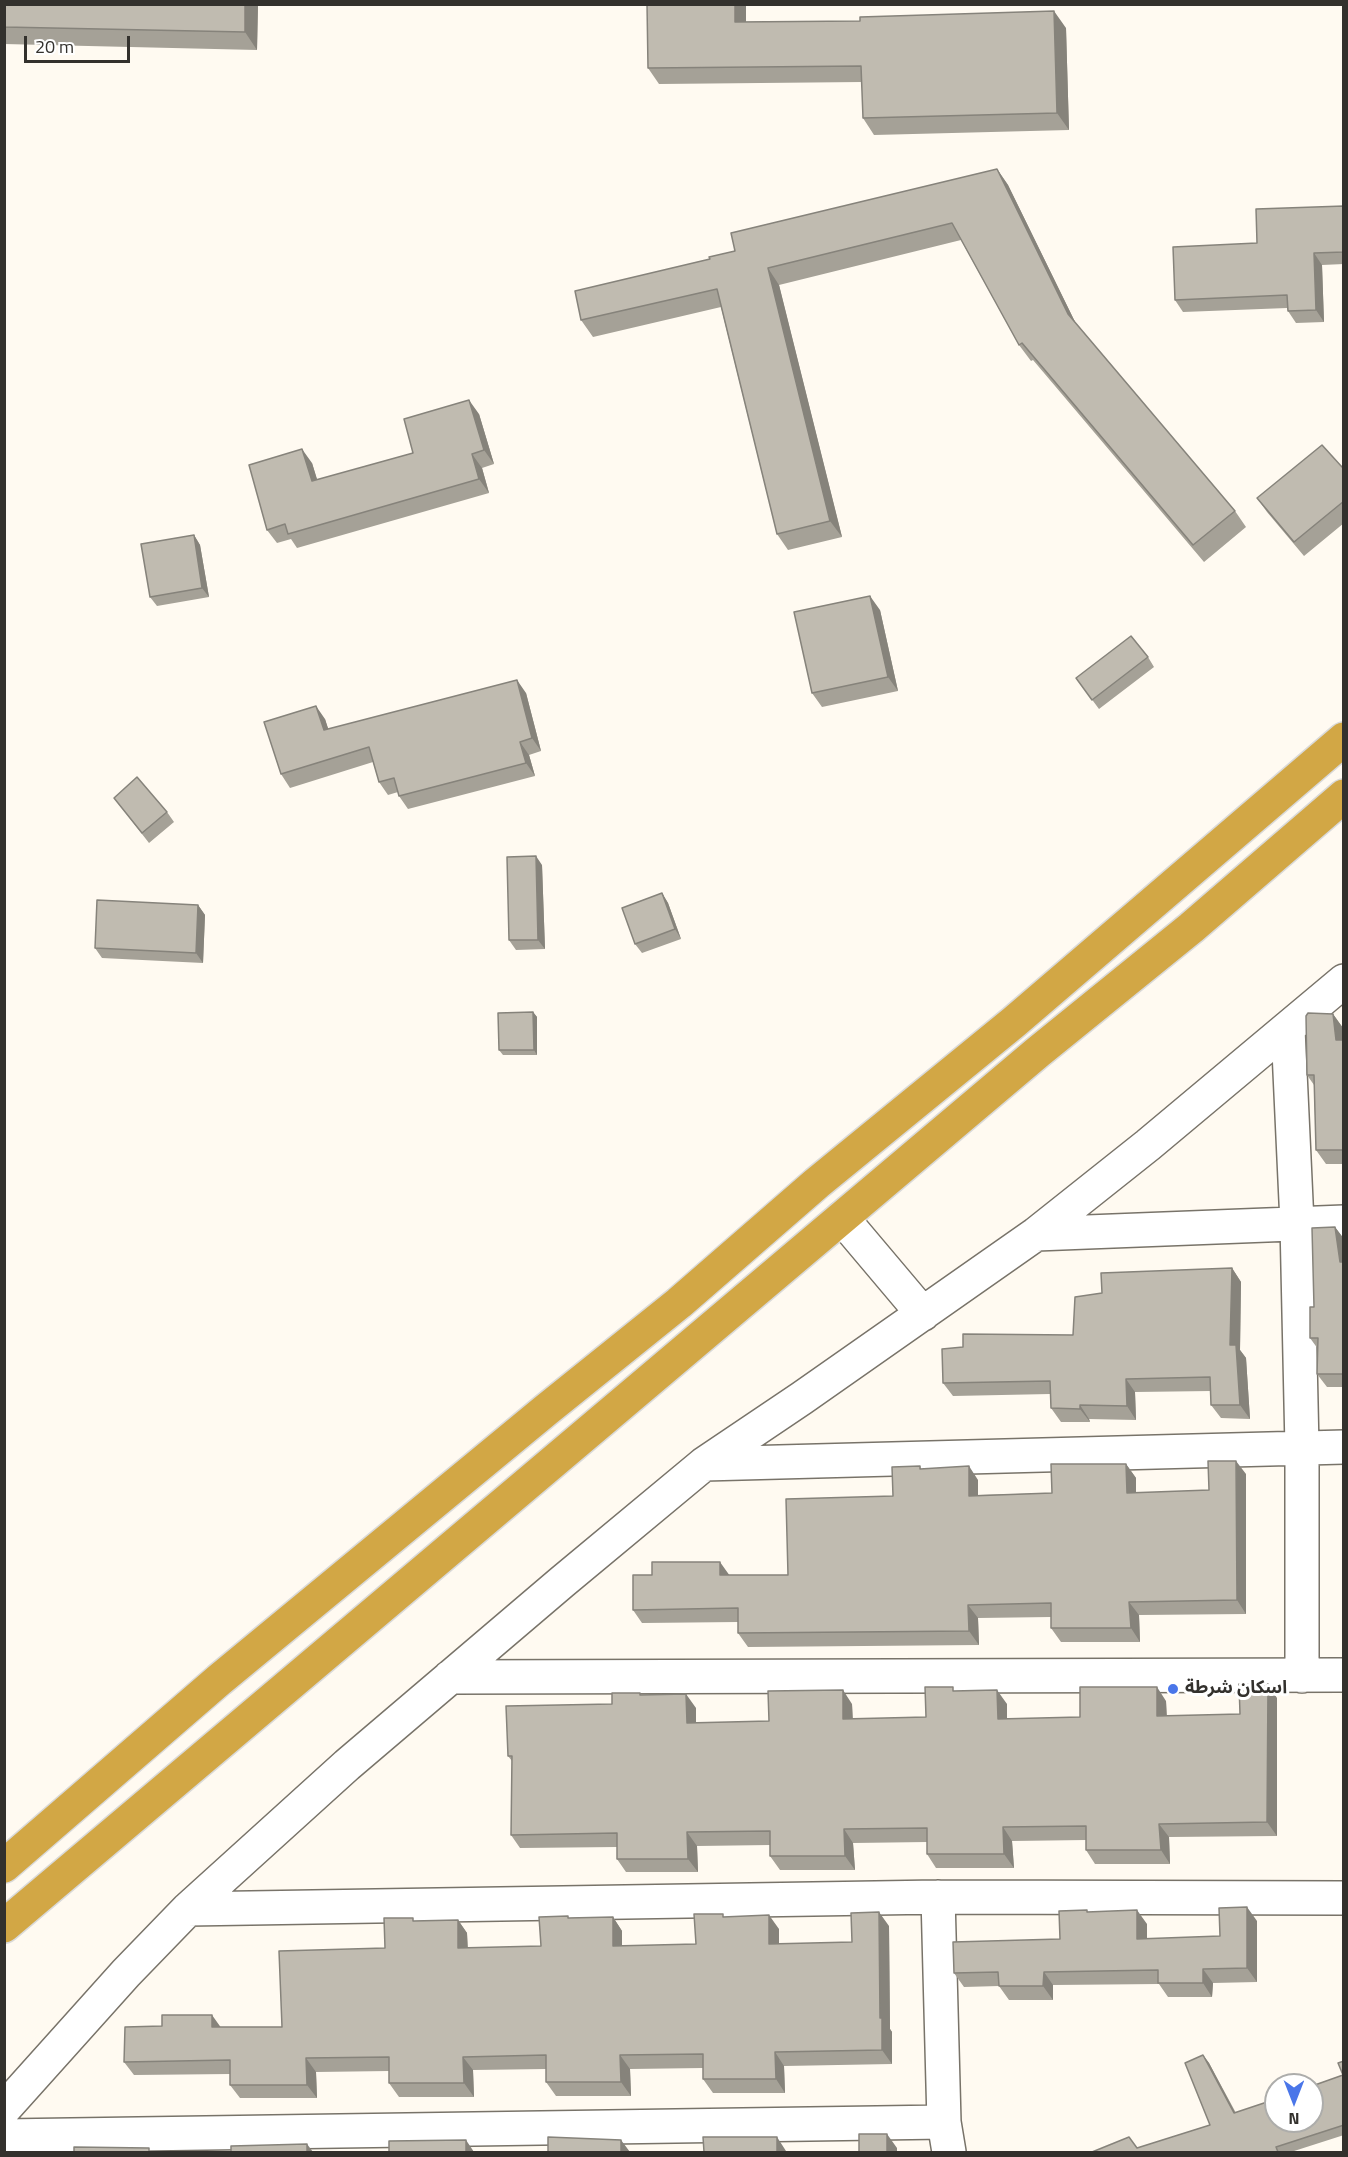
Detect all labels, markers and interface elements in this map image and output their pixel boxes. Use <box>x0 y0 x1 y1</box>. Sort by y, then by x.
scale bar <box>27 24 134 62</box>
text: 20 m <box>35 33 74 60</box>
place label: اسكان شرطة <box>1185 1678 1287 1700</box>
marker: اسكان شرطة <box>1166 1682 1180 1696</box>
north arrow <box>1264 2073 1324 2133</box>
text: N <box>1288 2107 1300 2131</box>

